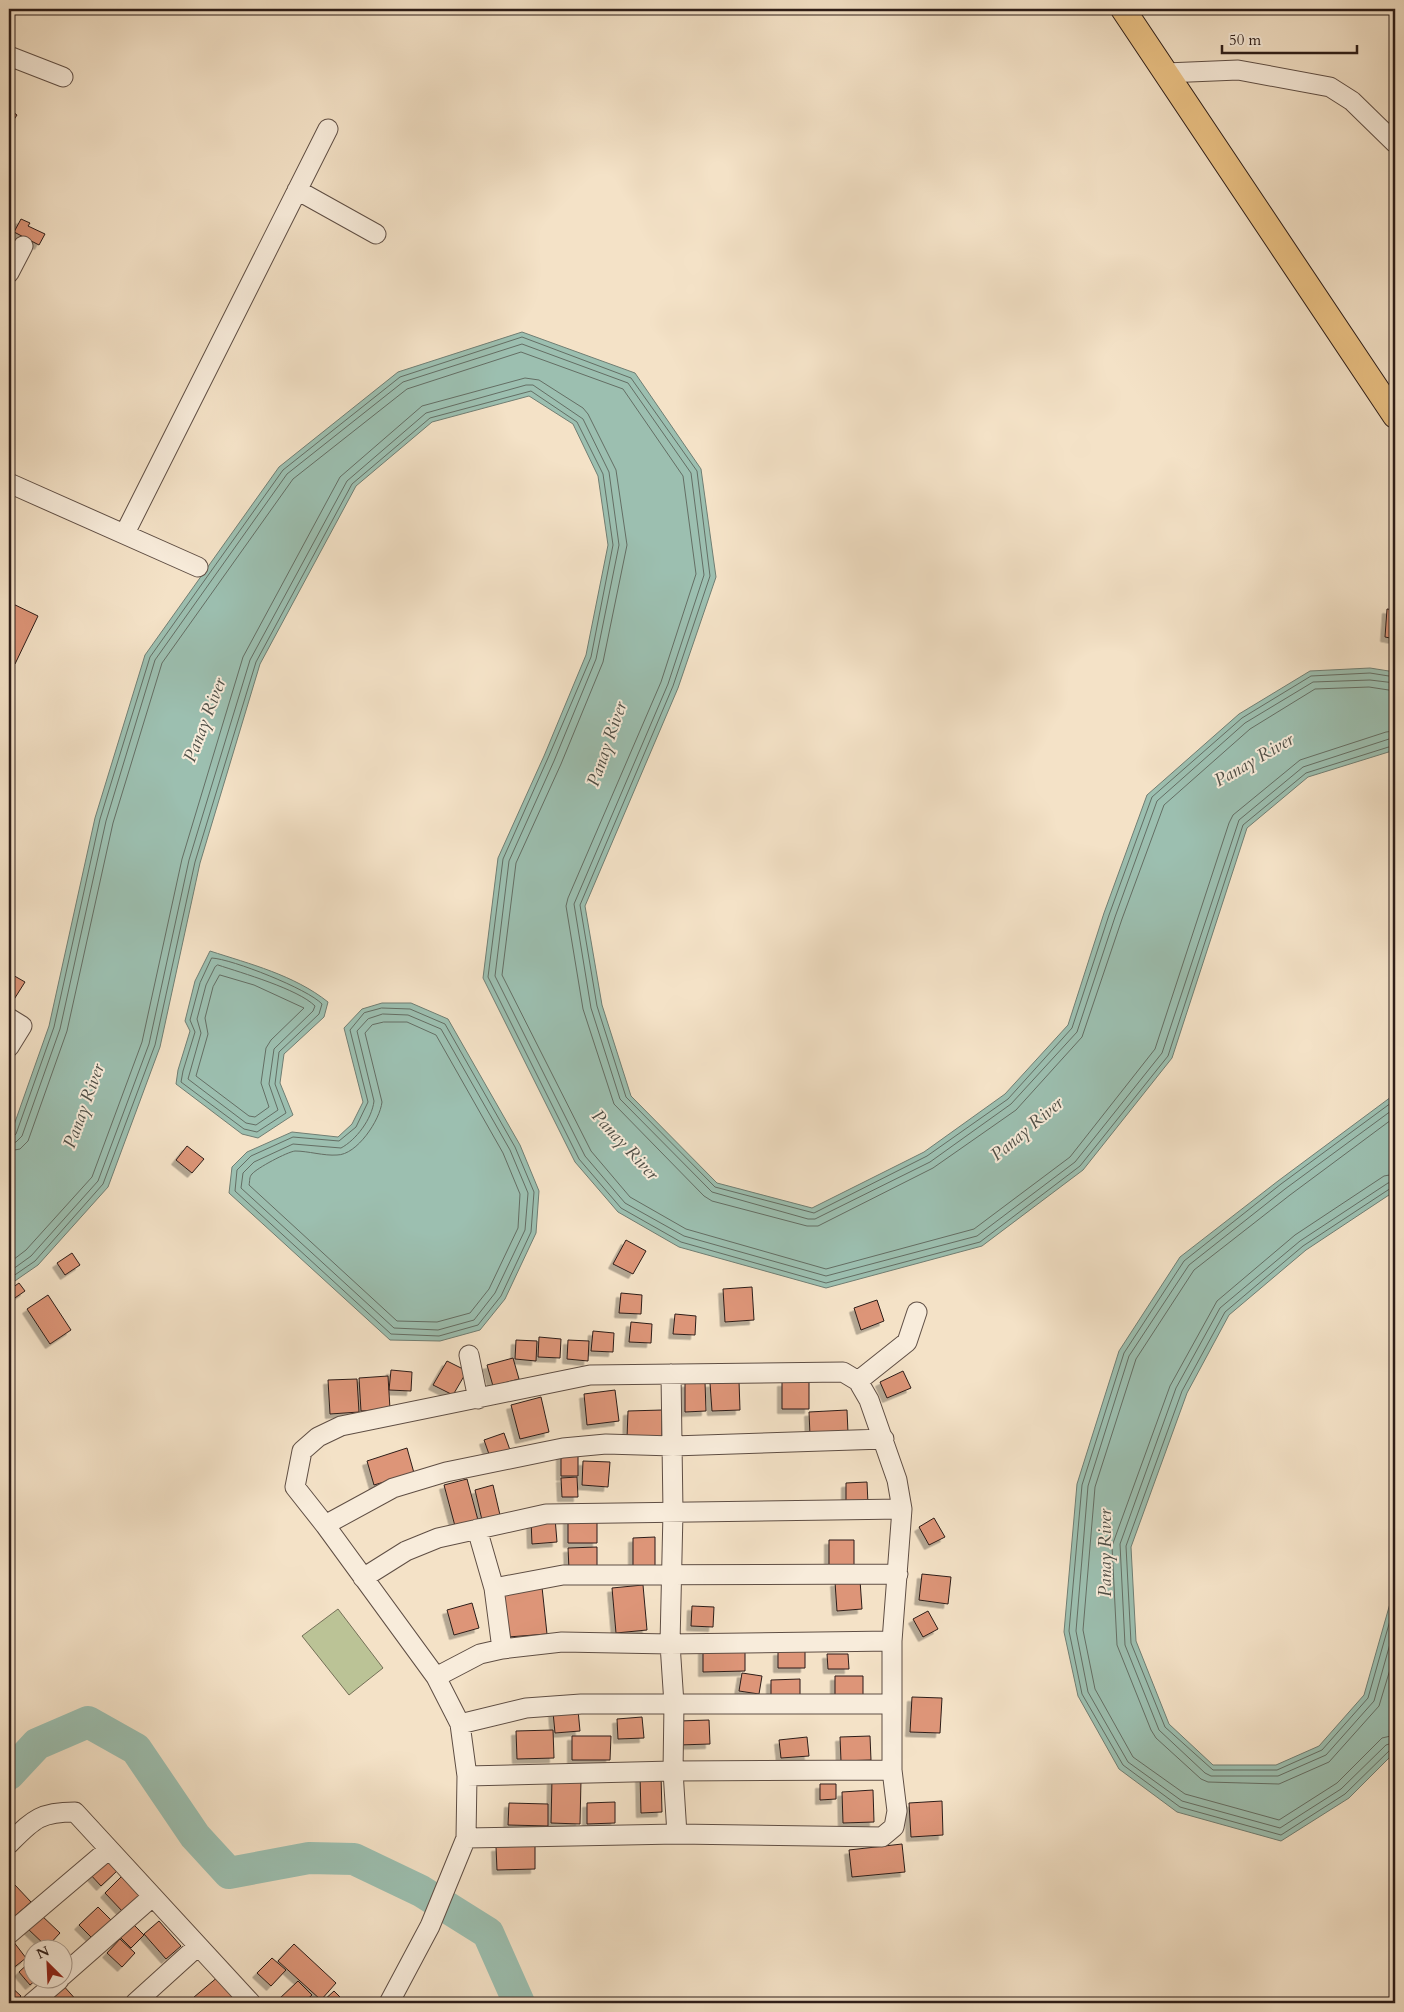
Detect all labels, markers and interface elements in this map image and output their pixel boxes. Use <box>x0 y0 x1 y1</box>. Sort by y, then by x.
scale bar <box>1222 22 1356 54</box>
text: 50 m <box>1229 30 1261 50</box>
water label: Panay River <box>178 673 233 766</box>
water label: Panay River <box>581 697 634 790</box>
water label: Panay River <box>1210 727 1299 793</box>
water label: Panay River <box>57 1059 111 1152</box>
water label: Panay River <box>985 1090 1070 1167</box>
water label: Panay River <box>586 1104 665 1187</box>
water label: Panay River <box>1093 1508 1118 1597</box>
north arrow <box>22 1940 72 1990</box>
text: N <box>33 1941 52 1964</box>

